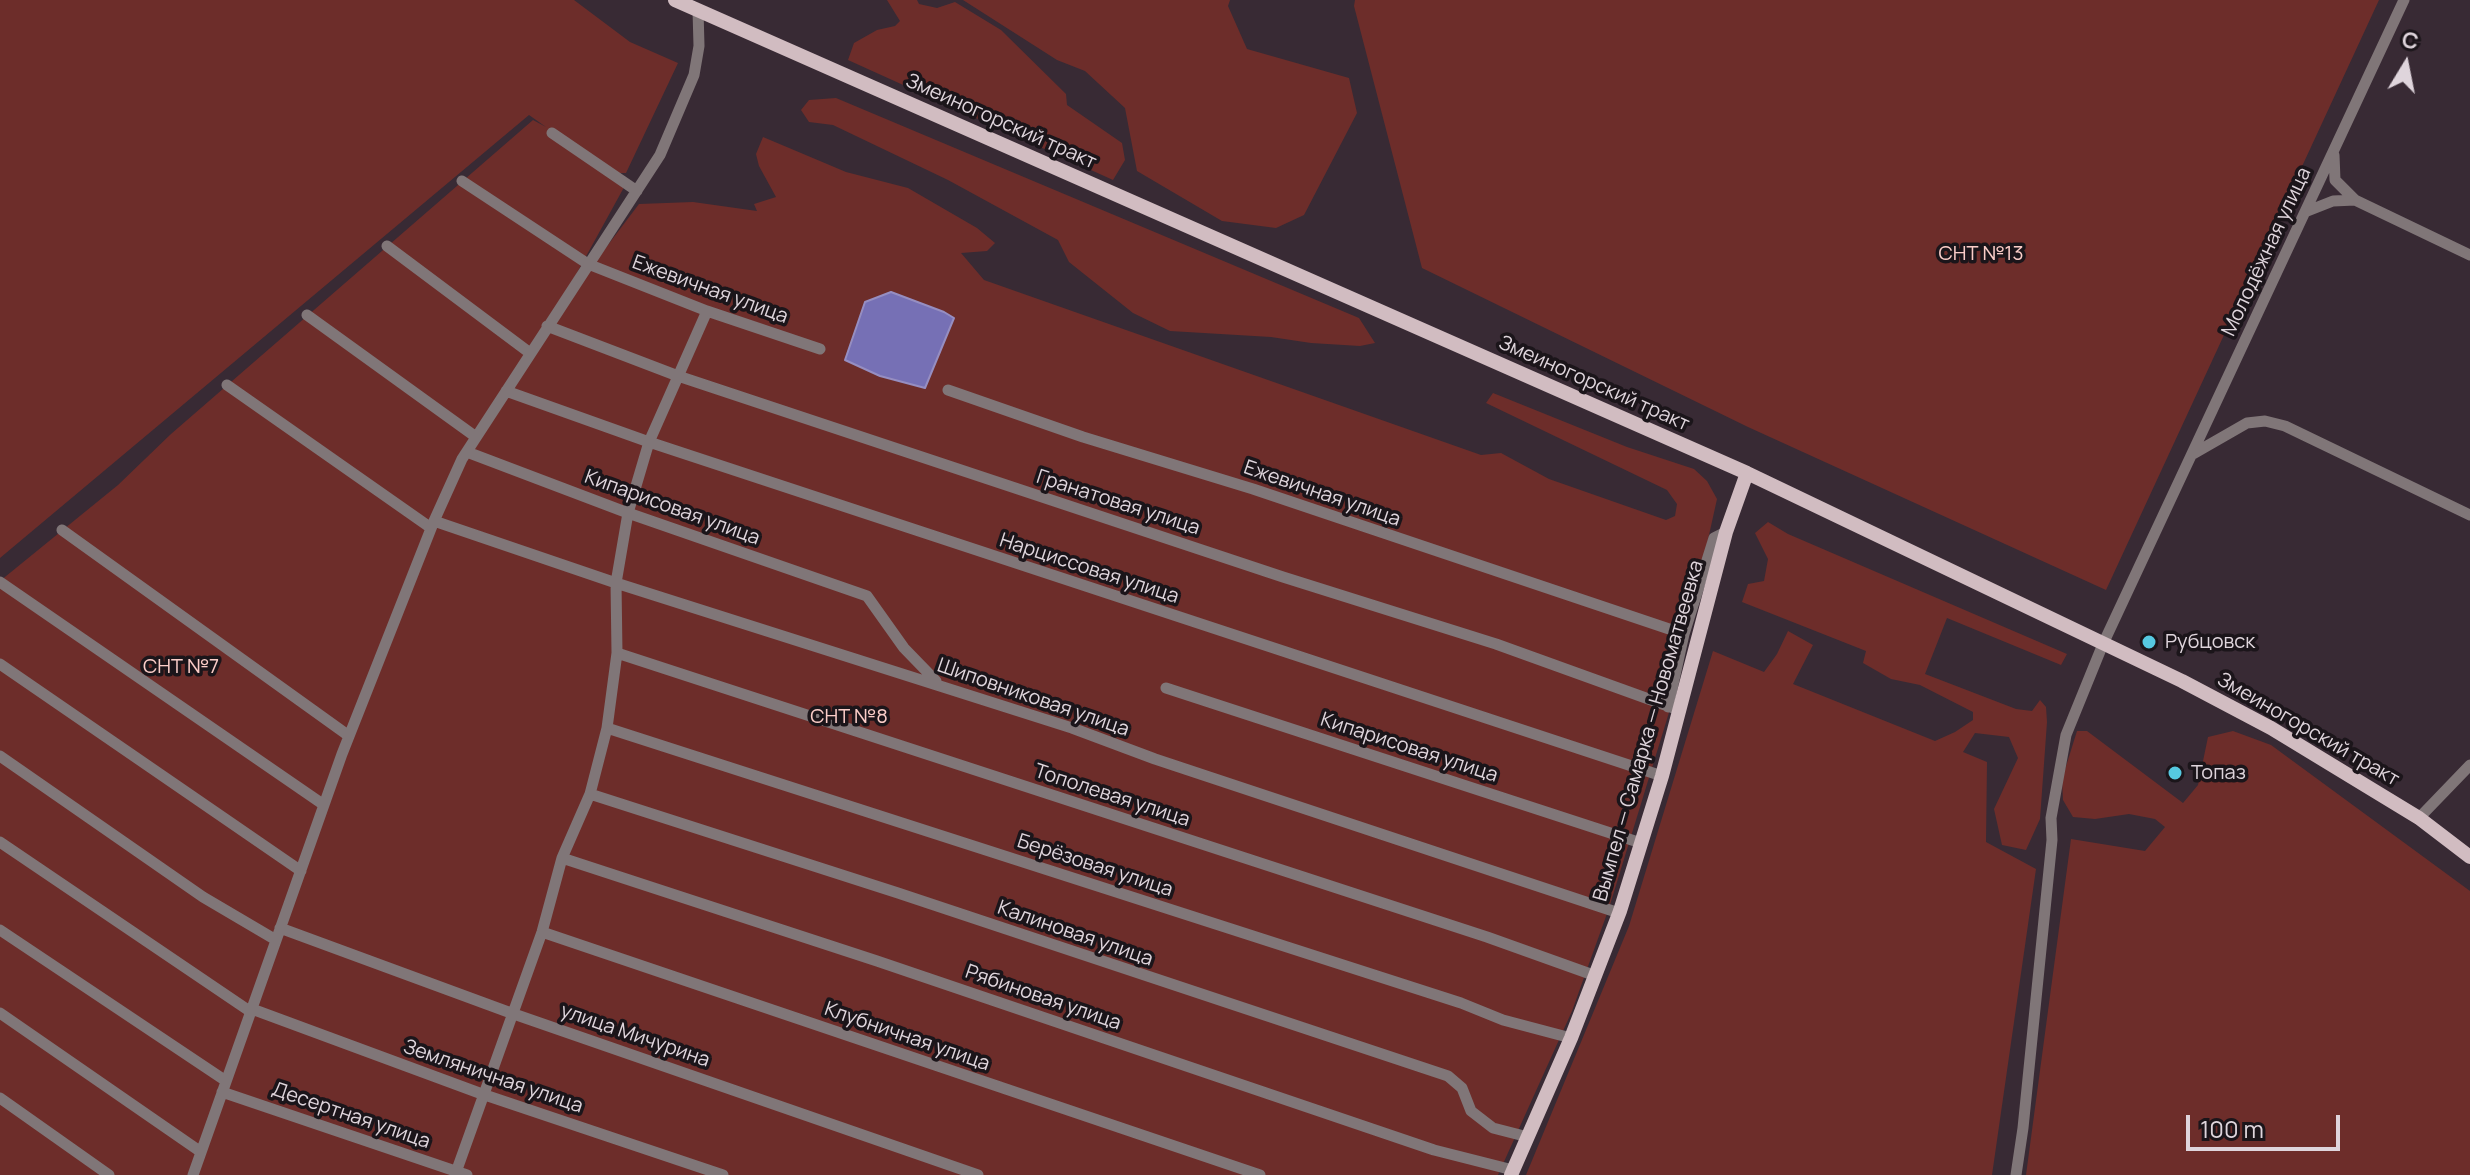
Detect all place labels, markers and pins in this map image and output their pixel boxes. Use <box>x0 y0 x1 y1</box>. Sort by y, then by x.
place label: Рубцовск <box>2165 630 2255 654</box>
marker: Рубцовск <box>2140 633 2158 651</box>
place label: Топаз <box>2191 761 2246 785</box>
marker: Топаз <box>2166 764 2184 782</box>

